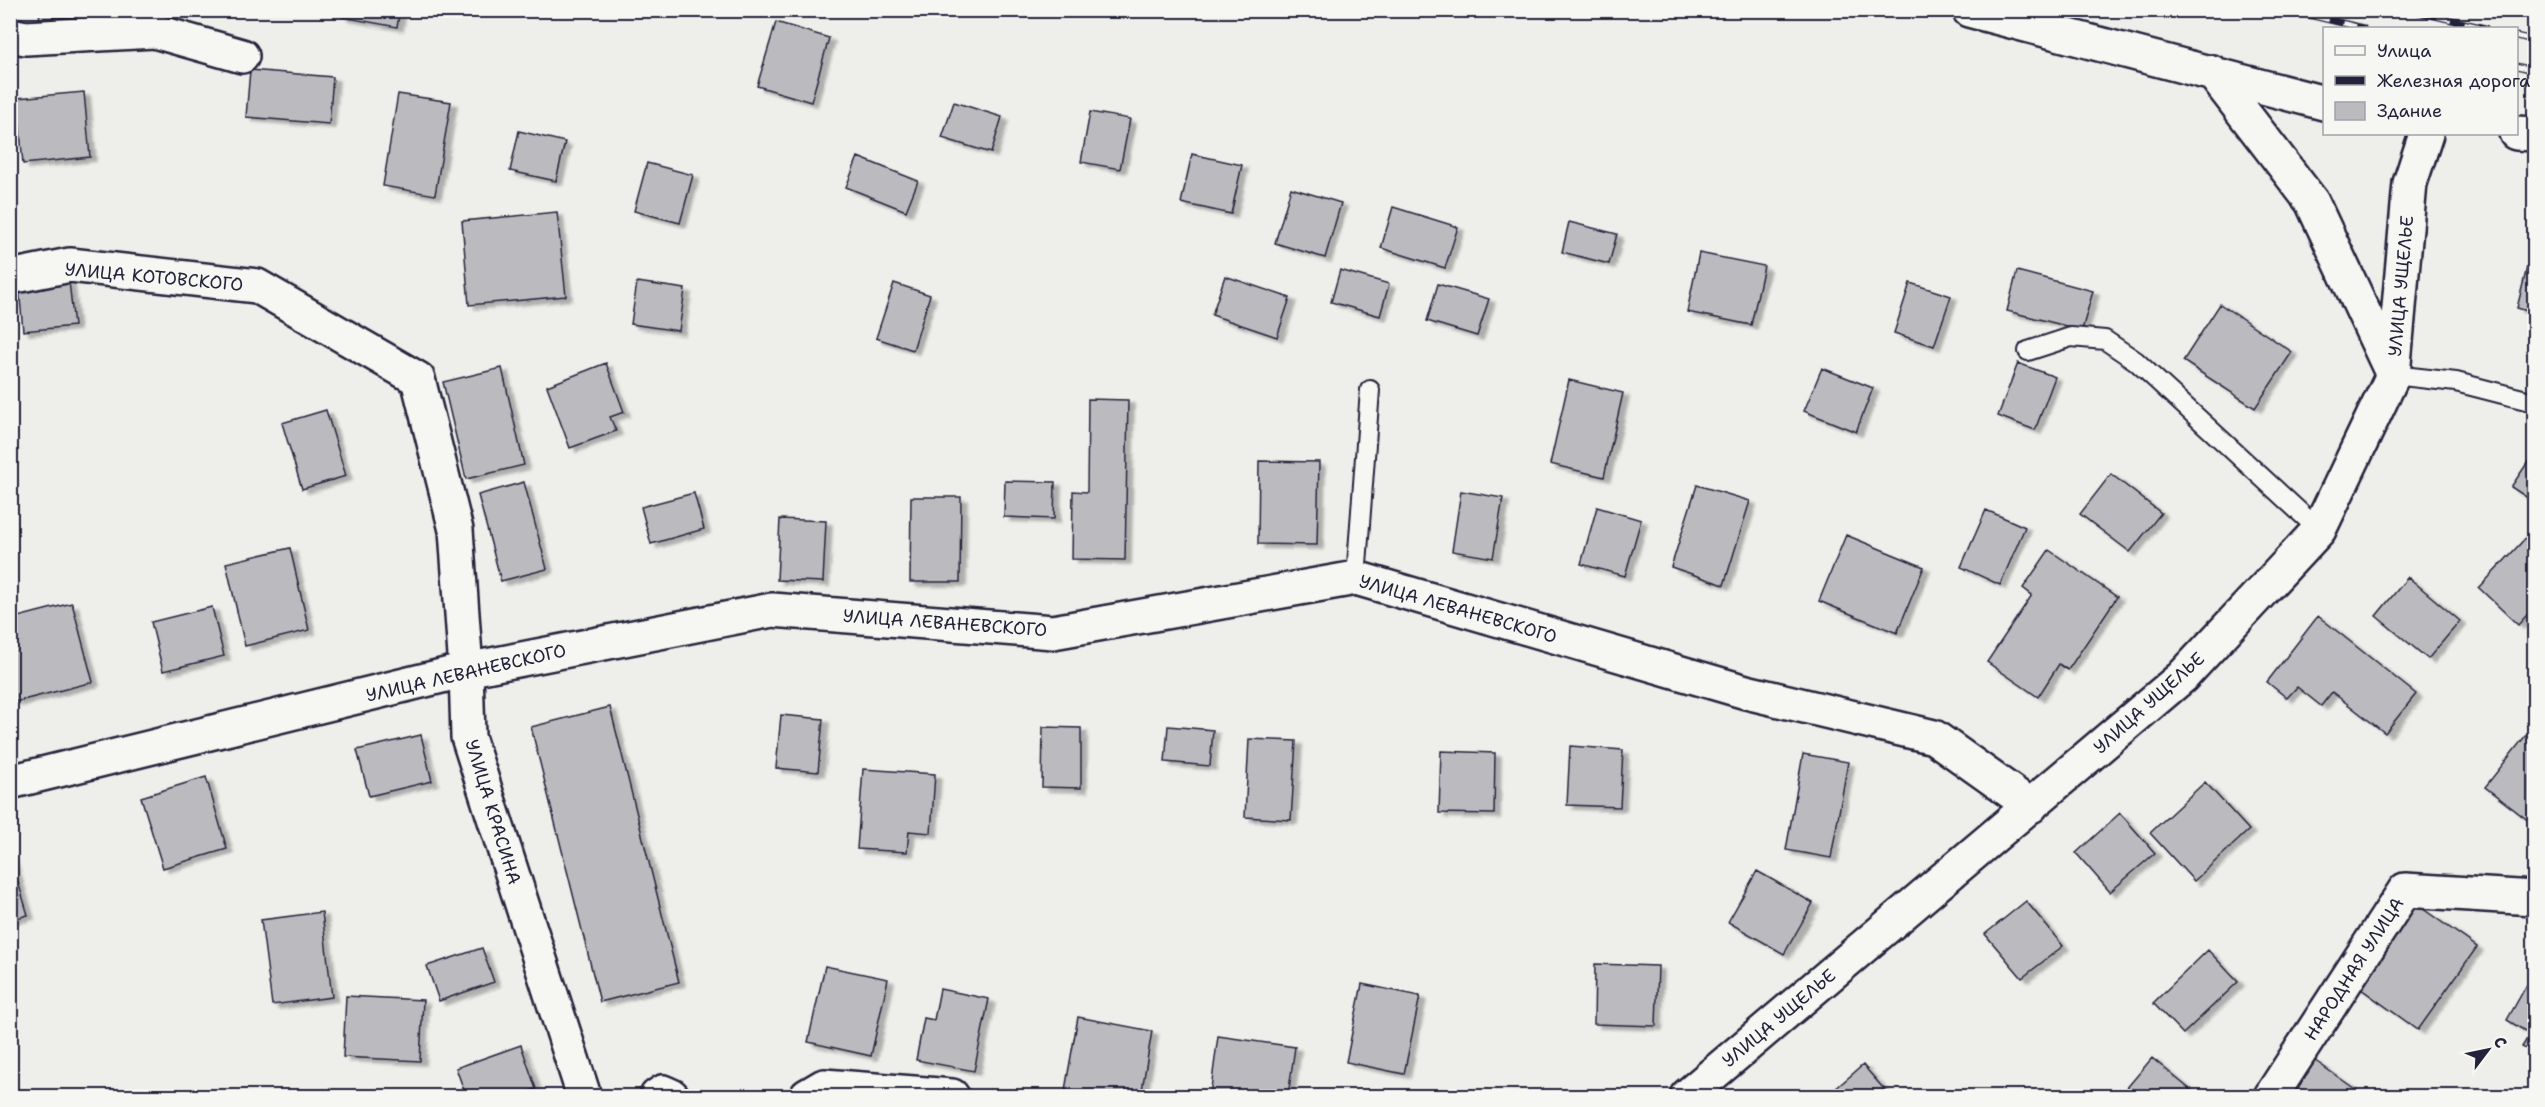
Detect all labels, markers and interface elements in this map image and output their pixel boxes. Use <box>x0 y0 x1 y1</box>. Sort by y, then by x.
legend <box>2323 27 2518 135</box>
text: Улица <box>2377 39 2431 63</box>
text: Железная дорога <box>2377 69 2530 93</box>
text: Здание <box>2377 99 2442 123</box>
street label: УЛИЦА УЩЕЛЬЕ <box>2383 215 2419 357</box>
street label: УЛИЦА КОТОВСКОГО <box>64 257 244 297</box>
street label: УЛИЦА ЛЕВАНЕВСКОГО <box>1356 569 1560 649</box>
street label: УЛИЦА ЛЕВАНЕВСКОГО <box>842 604 1048 642</box>
street label: УЛИЦА ЛЕВАНЕВСКОГО <box>364 638 568 708</box>
street label: УЛИЦА УЩЕЛЬЕ <box>2088 647 2210 759</box>
street label: УЛИЦА КРАСИНА <box>460 736 526 888</box>
street label: НАРОДНАЯ УЛИЦА <box>2299 893 2409 1045</box>
street label: УЛИЦА УЩЕЛЬЕ <box>1717 963 1841 1073</box>
north arrow <box>2458 1020 2518 1080</box>
text: С <box>2489 1033 2512 1052</box>

